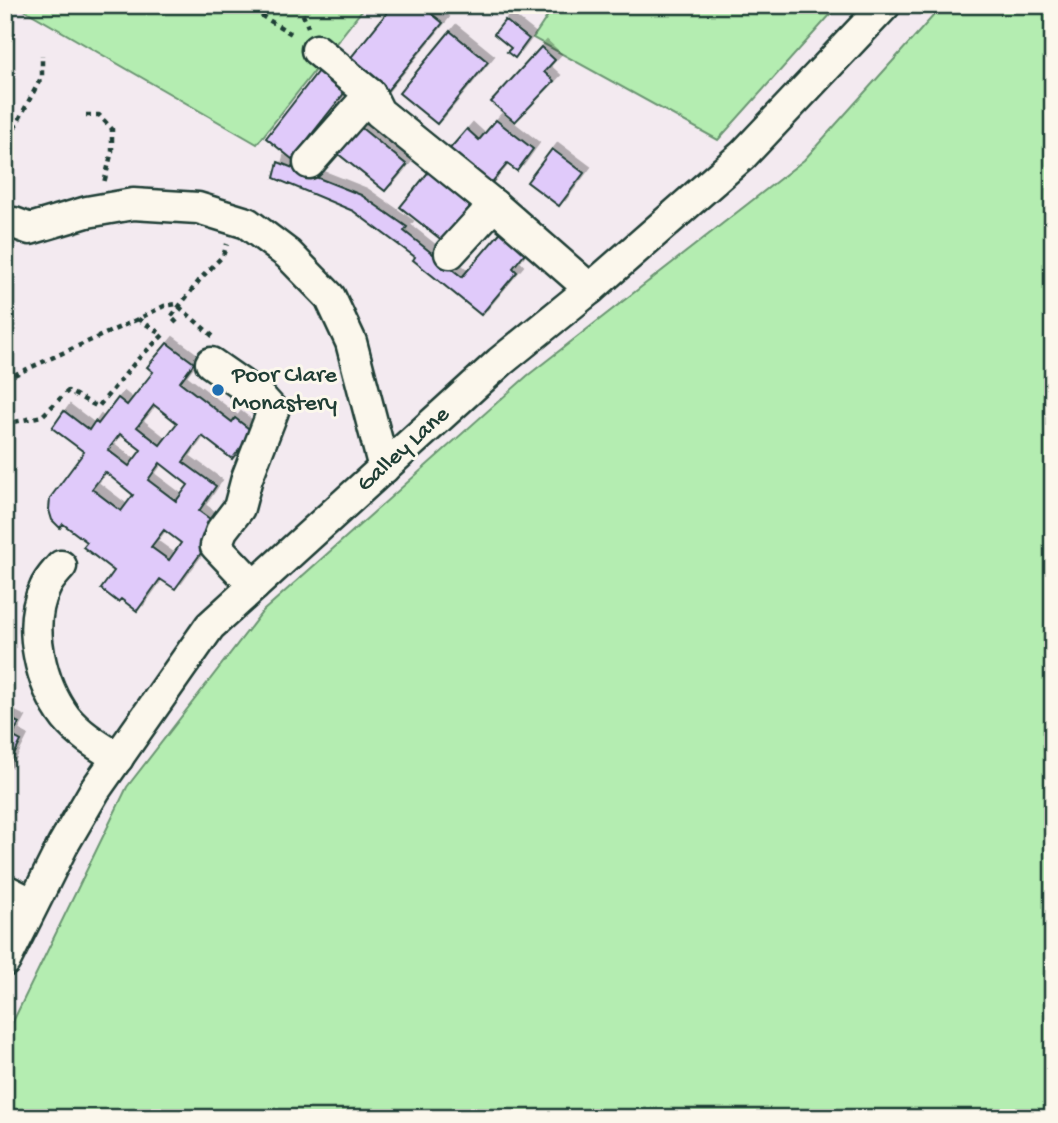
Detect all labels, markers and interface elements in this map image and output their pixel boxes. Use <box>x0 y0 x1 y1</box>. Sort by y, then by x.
place label: Poor Clare Monastery <box>231 362 337 419</box>
marker: Poor Clare Monastery <box>210 382 226 398</box>
street label: Galley Lane <box>352 400 457 499</box>

